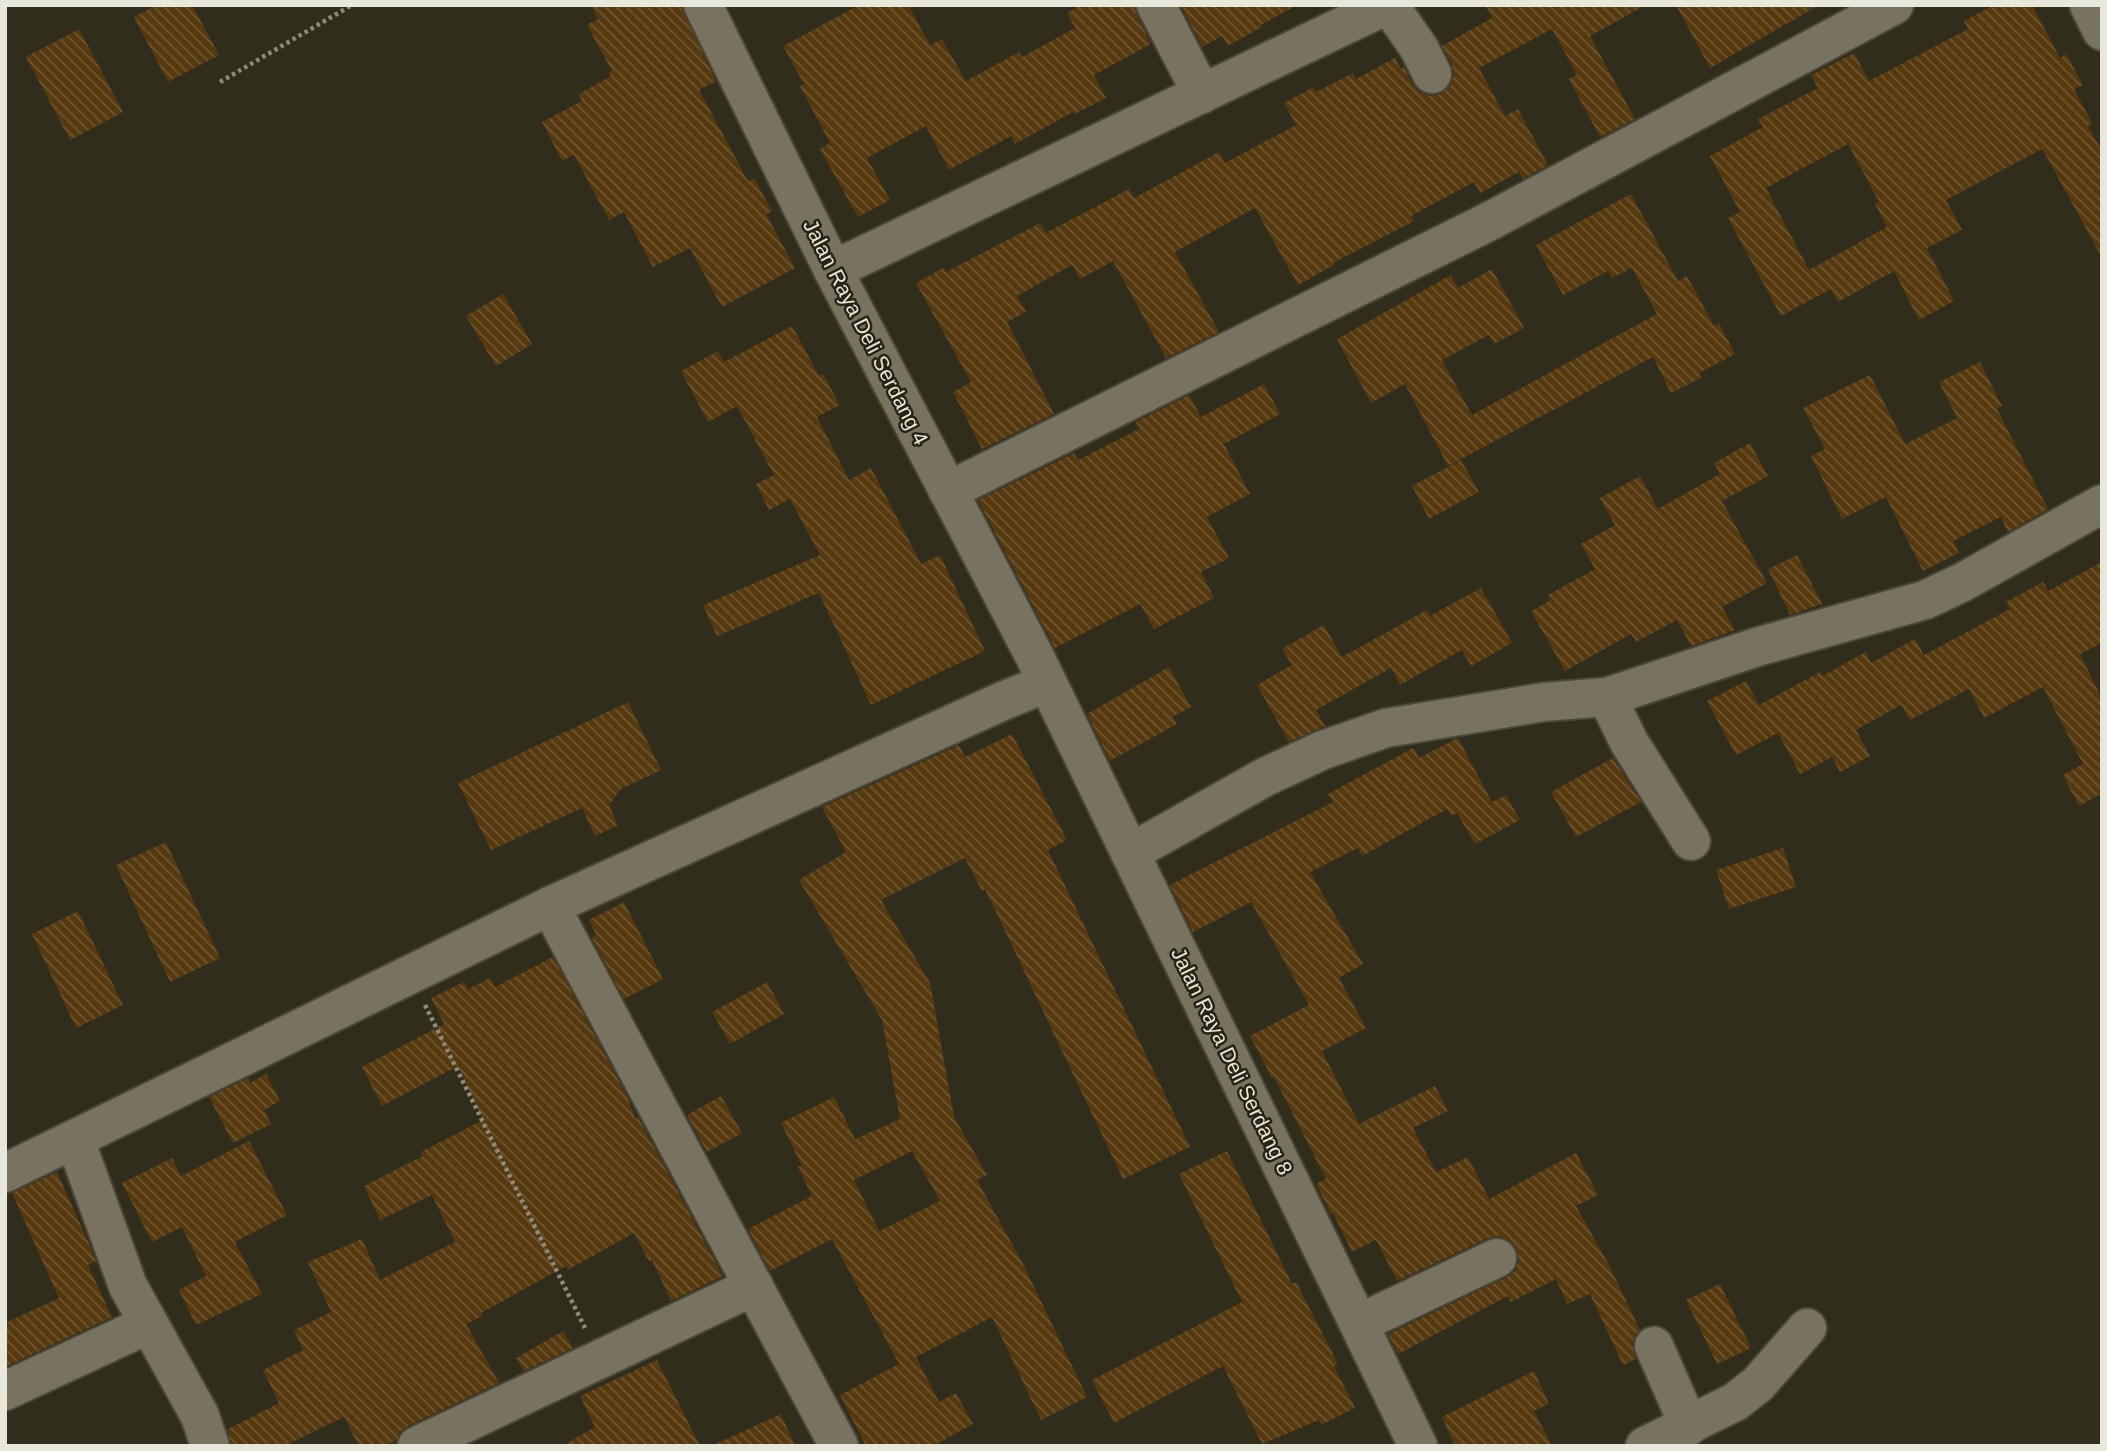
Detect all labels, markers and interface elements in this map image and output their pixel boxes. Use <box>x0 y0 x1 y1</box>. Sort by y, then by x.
street label: Jalan Raya Deli Serdang 4 <box>799 215 933 449</box>
street label: Jalan Raya Deli Serdang 8 <box>1167 944 1297 1178</box>

